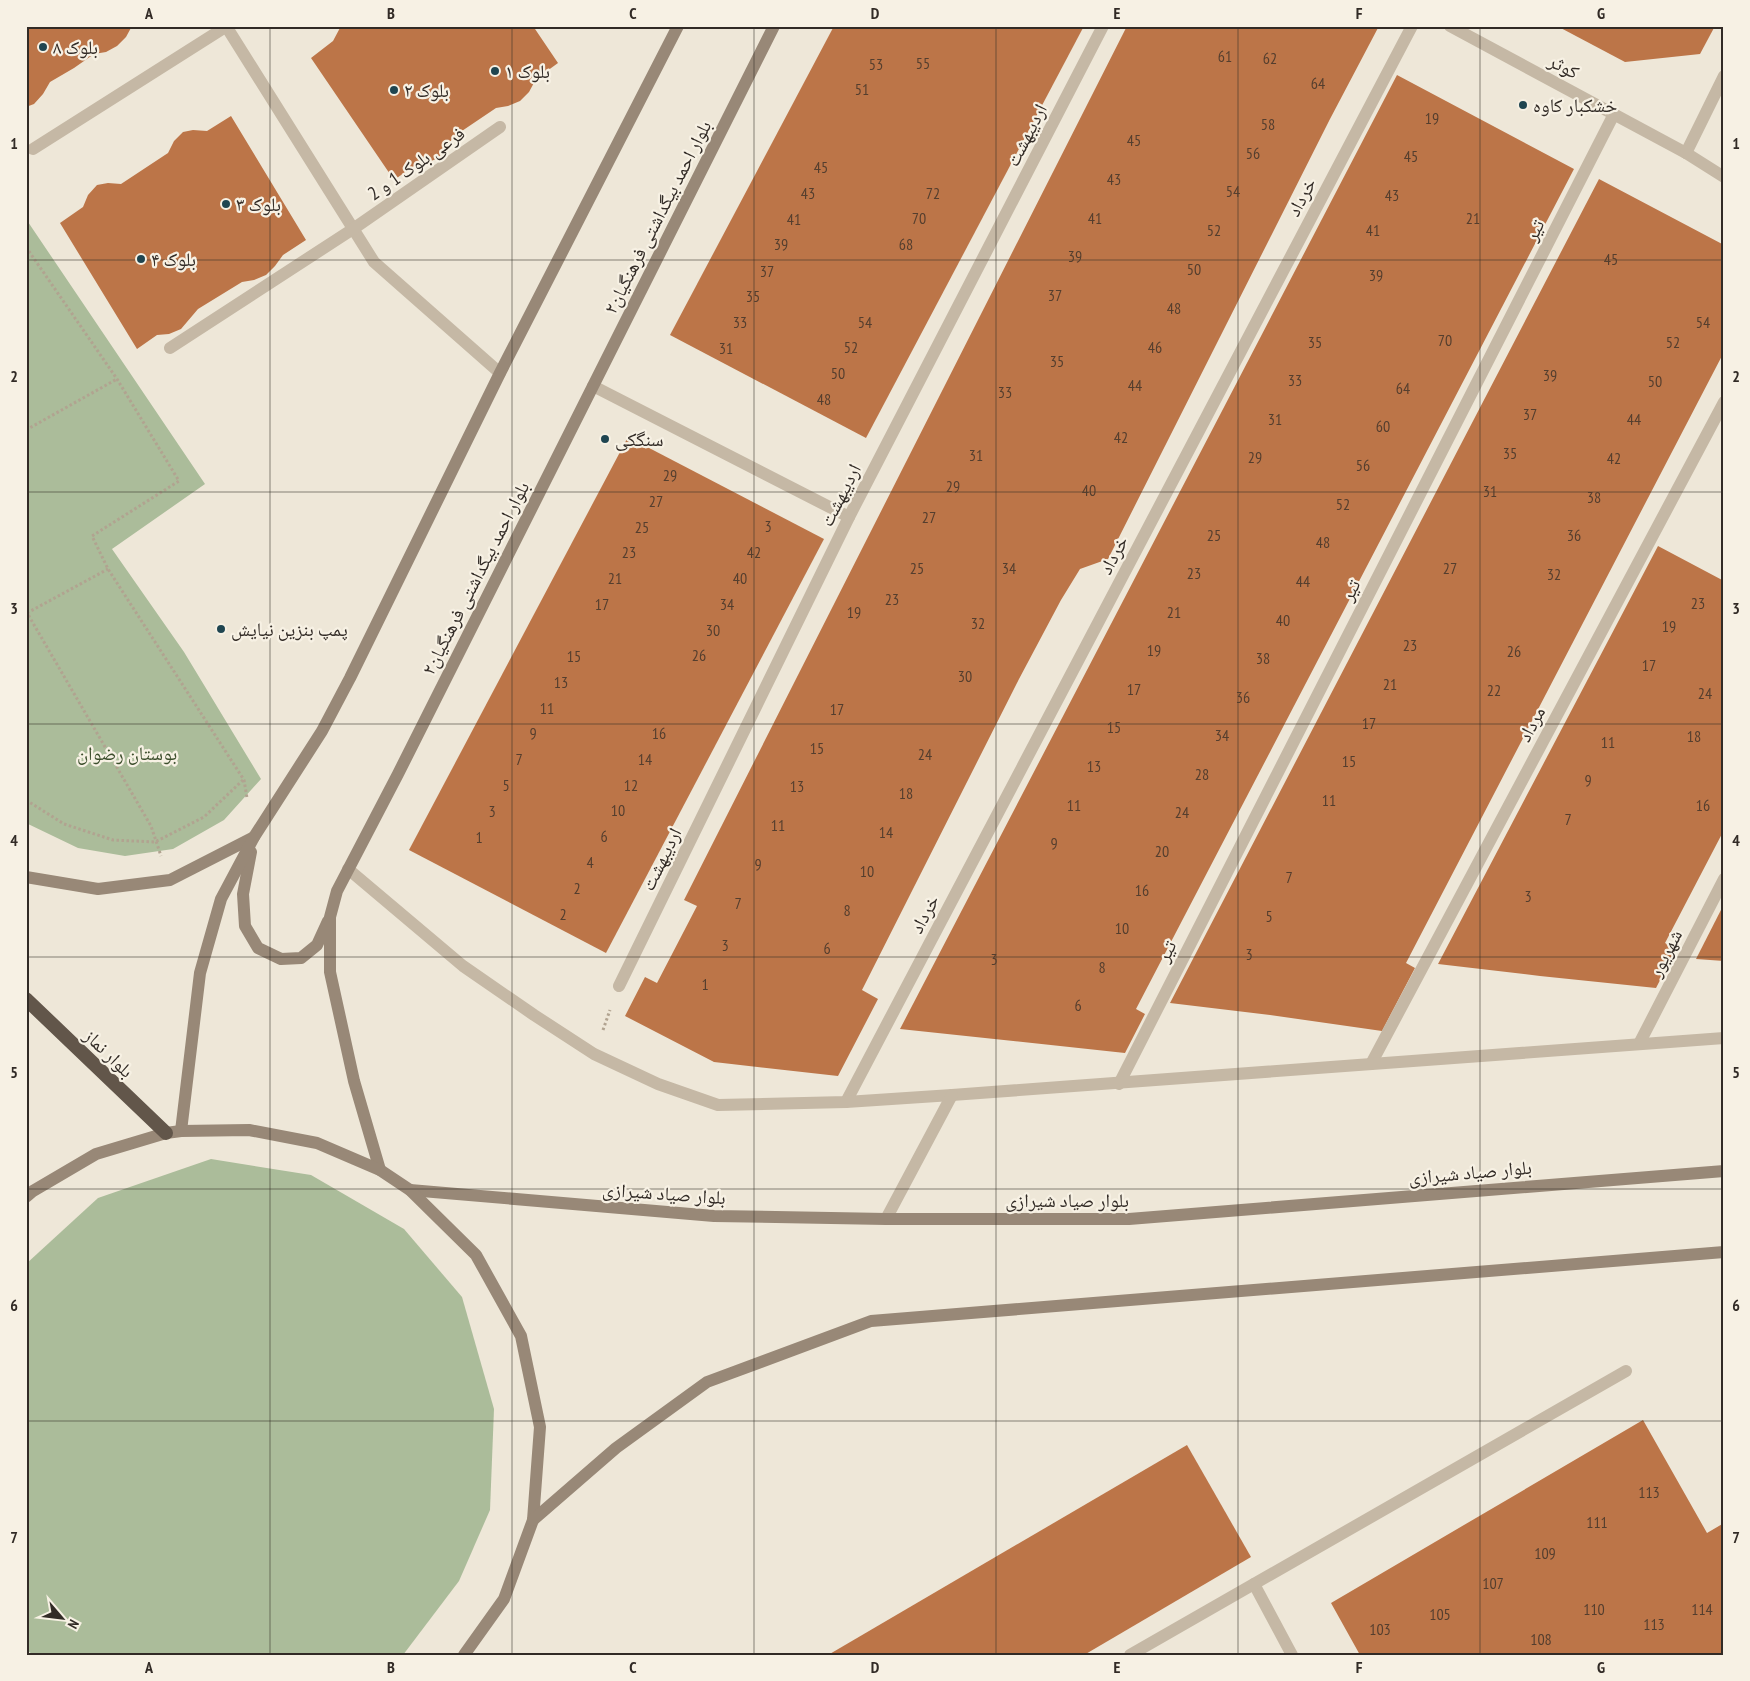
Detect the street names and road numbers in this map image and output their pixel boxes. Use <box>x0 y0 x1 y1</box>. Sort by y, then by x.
street label: کوثر <box>1544 48 1583 84</box>
street label: اردیبهشت <box>1000 100 1052 170</box>
street label: بلوار احمد بیگداشتی فرهنگیان۲ <box>598 116 716 318</box>
street label: فرعی بلوک 1 و 2 <box>363 121 469 205</box>
street label: خرداد <box>1281 174 1321 220</box>
street label: تیر <box>1518 215 1550 246</box>
street label: اردیبهشت <box>814 460 866 530</box>
street label: بلوار احمد بیگداشتی فرهنگیان۲ <box>416 477 534 679</box>
street label: خرداد <box>1093 532 1133 578</box>
street label: تیر <box>1334 575 1366 606</box>
street label: مرداد <box>1512 702 1550 746</box>
street label: اردیبهشت <box>635 824 687 894</box>
street label: خرداد <box>904 891 944 937</box>
street label: شهریور <box>1642 925 1687 982</box>
street label: تیر <box>1150 936 1182 967</box>
street label: بلوار نماز <box>78 1023 139 1082</box>
street label: بلوار صیاد شیرازی <box>1407 1155 1533 1189</box>
street label: بلوار صیاد شیرازی <box>601 1177 727 1209</box>
street label: بلوار صیاد شیرازی <box>1005 1188 1129 1212</box>

